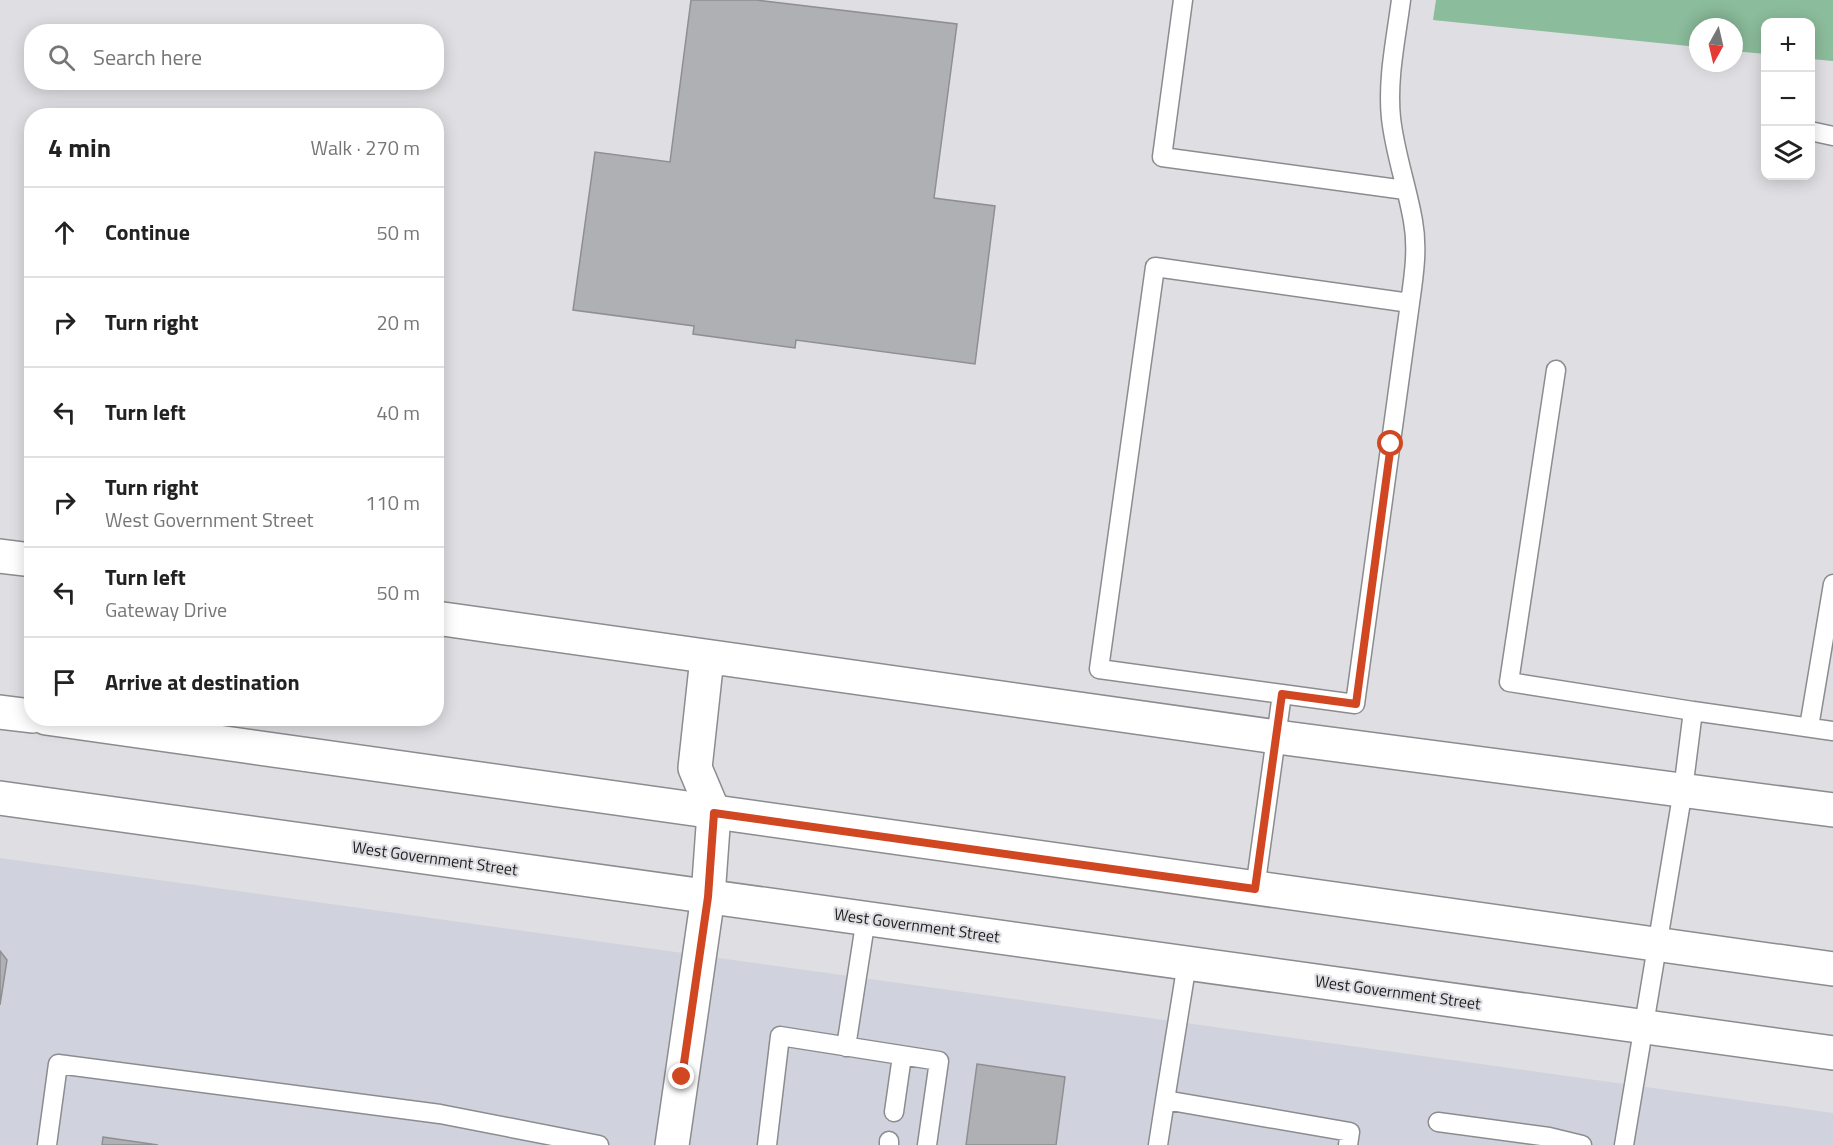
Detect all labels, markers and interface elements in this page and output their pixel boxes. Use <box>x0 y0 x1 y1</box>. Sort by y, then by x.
north arrow <box>1689 18 1743 72</box>
map controls <box>1761 18 1815 180</box>
button: + <box>1761 18 1815 72</box>
search box <box>24 24 444 90</box>
text: Search here <box>93 40 202 74</box>
icon: search <box>45 41 78 74</box>
button: − <box>1761 72 1815 126</box>
button: layers <box>1761 126 1815 180</box>
text: 4 min <box>48 128 111 167</box>
text: Walk · 270 m <box>311 132 420 163</box>
text: Continue <box>105 215 190 249</box>
icon: ahead <box>48 216 81 249</box>
text: 50 m <box>376 217 420 248</box>
text: Turn right <box>105 305 199 339</box>
icon: right <box>48 306 81 339</box>
text: 20 m <box>376 307 420 338</box>
text: Turn left <box>105 395 186 429</box>
icon: left <box>48 396 81 429</box>
text: 40 m <box>376 397 420 428</box>
route start <box>1377 430 1403 456</box>
text: Turn right <box>105 470 199 504</box>
icon: right <box>48 486 81 519</box>
text: 110 m <box>365 487 420 518</box>
text: West Government Street <box>105 504 314 535</box>
text: Turn left <box>105 560 186 594</box>
icon: left <box>48 576 81 609</box>
text: 50 m <box>376 577 420 608</box>
text: Gateway Drive <box>105 594 227 625</box>
text: Arrive at destination <box>105 665 300 699</box>
icon: arrive <box>48 666 81 699</box>
street label: West Government Street <box>351 835 520 882</box>
street label: West Government Street <box>833 902 1002 949</box>
street label: West Government Street <box>1314 969 1483 1016</box>
route end <box>668 1063 694 1089</box>

